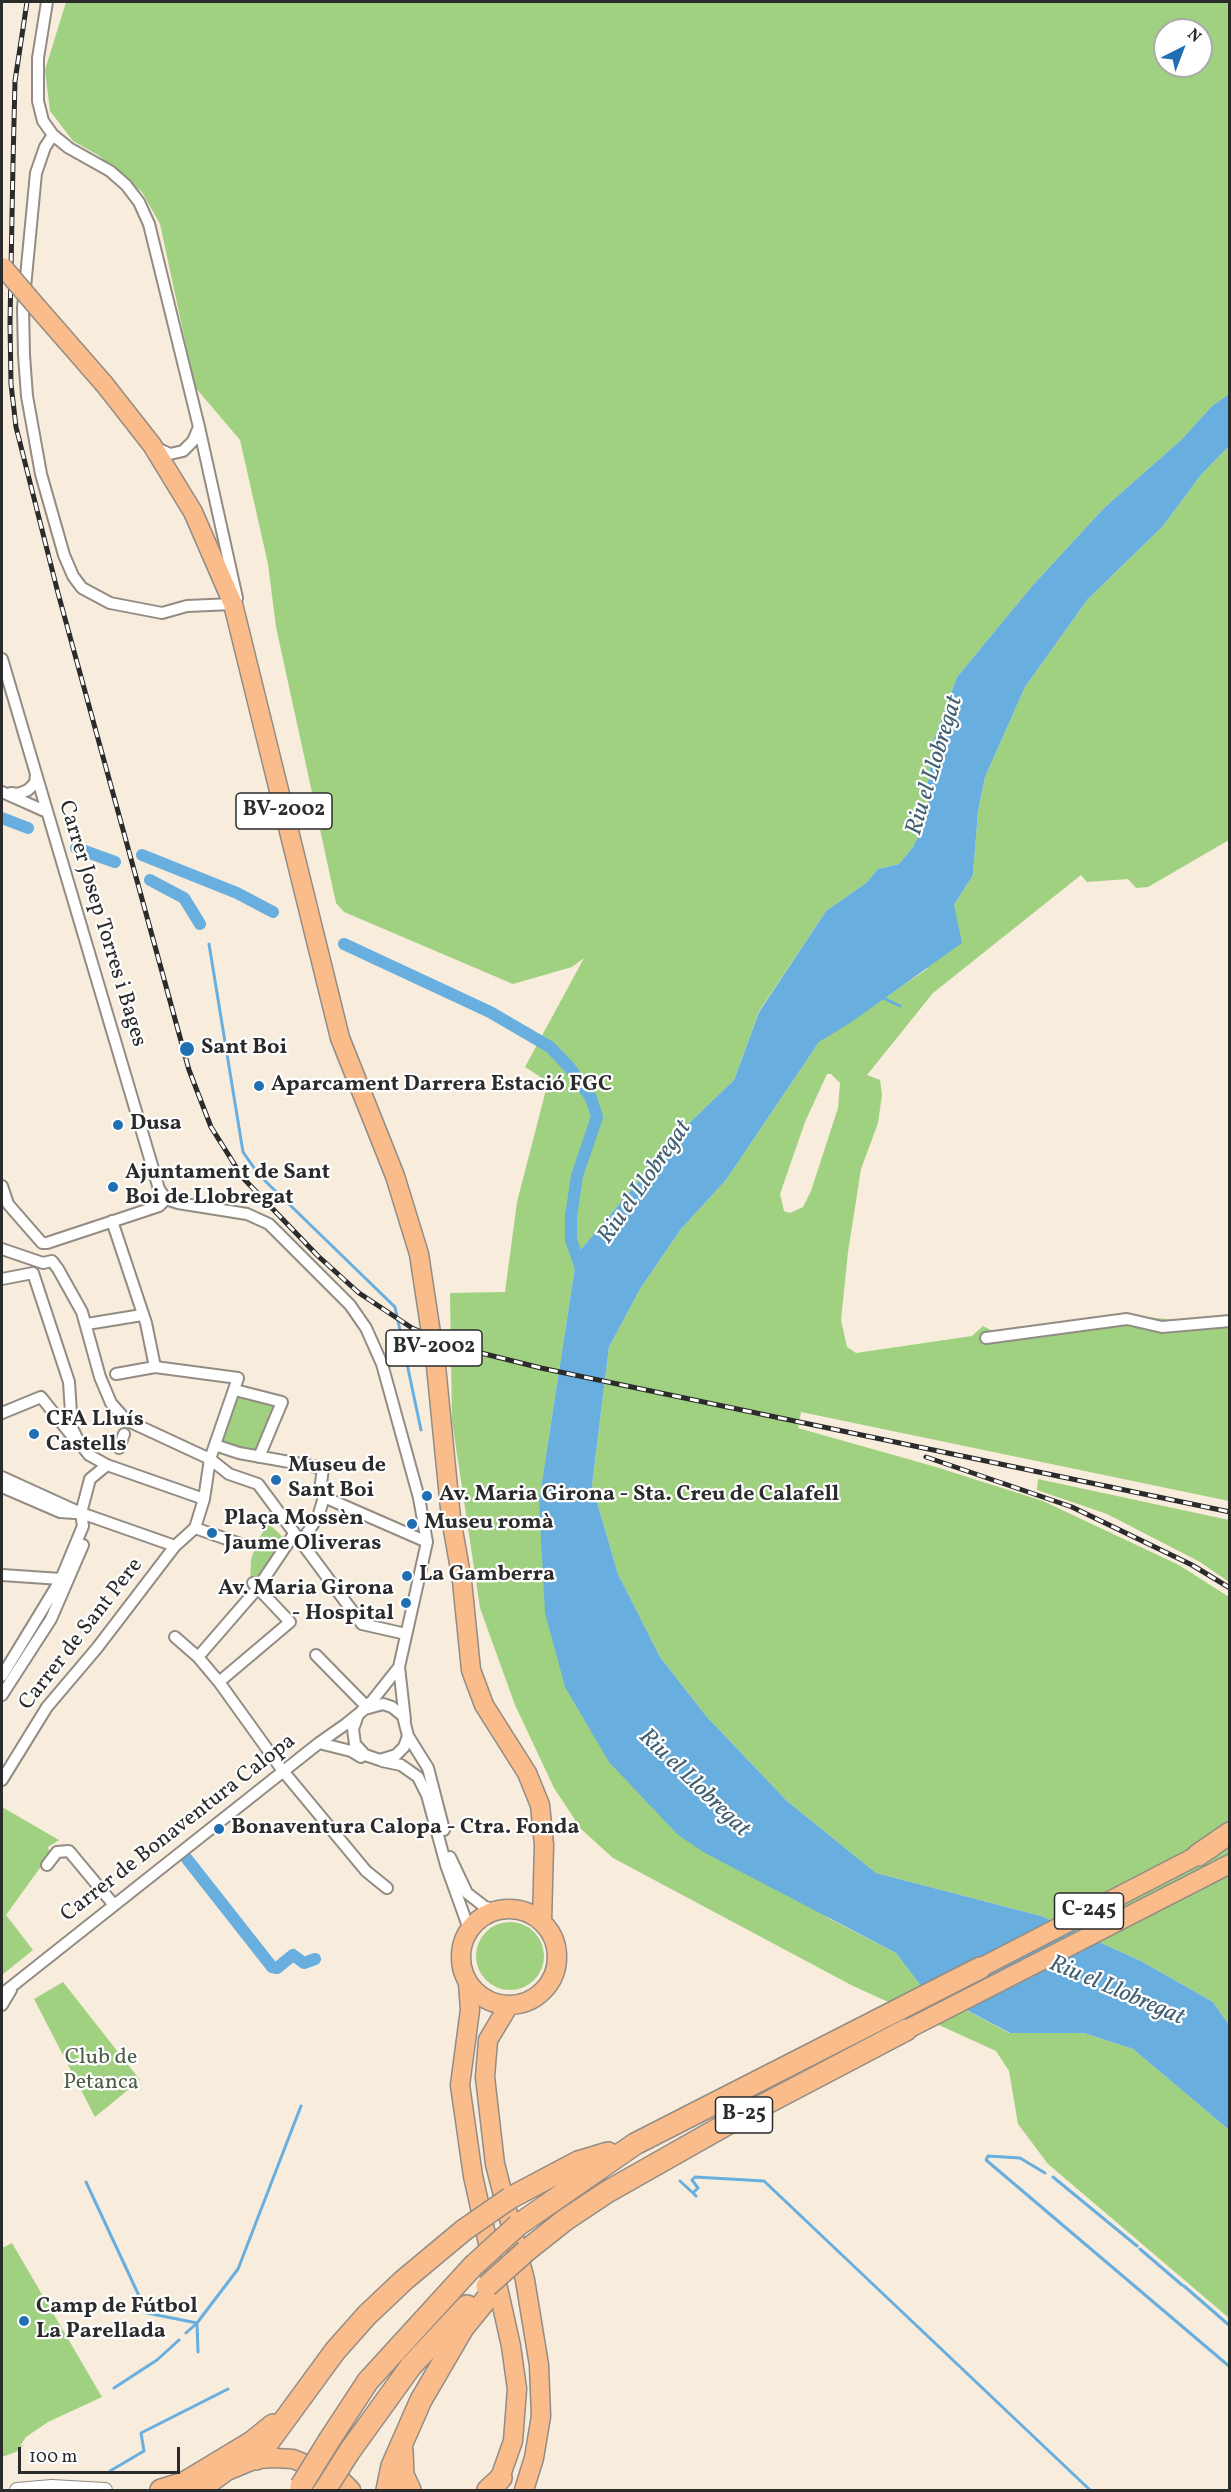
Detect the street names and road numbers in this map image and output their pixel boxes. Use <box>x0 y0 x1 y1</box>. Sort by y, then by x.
road number: BV-2002 <box>236 793 332 829</box>
street label: Carrer Josep Torres i Bages <box>51 798 151 1050</box>
road number: BV-2002 <box>386 1330 482 1366</box>
street label: Carrer de Sant Pere <box>14 1554 150 1716</box>
street label: Carrer de Bonaventura Calopa <box>56 1729 302 1929</box>
road number: C-245 <box>1054 1893 1124 1929</box>
road number: B-25 <box>716 2097 772 2133</box>

